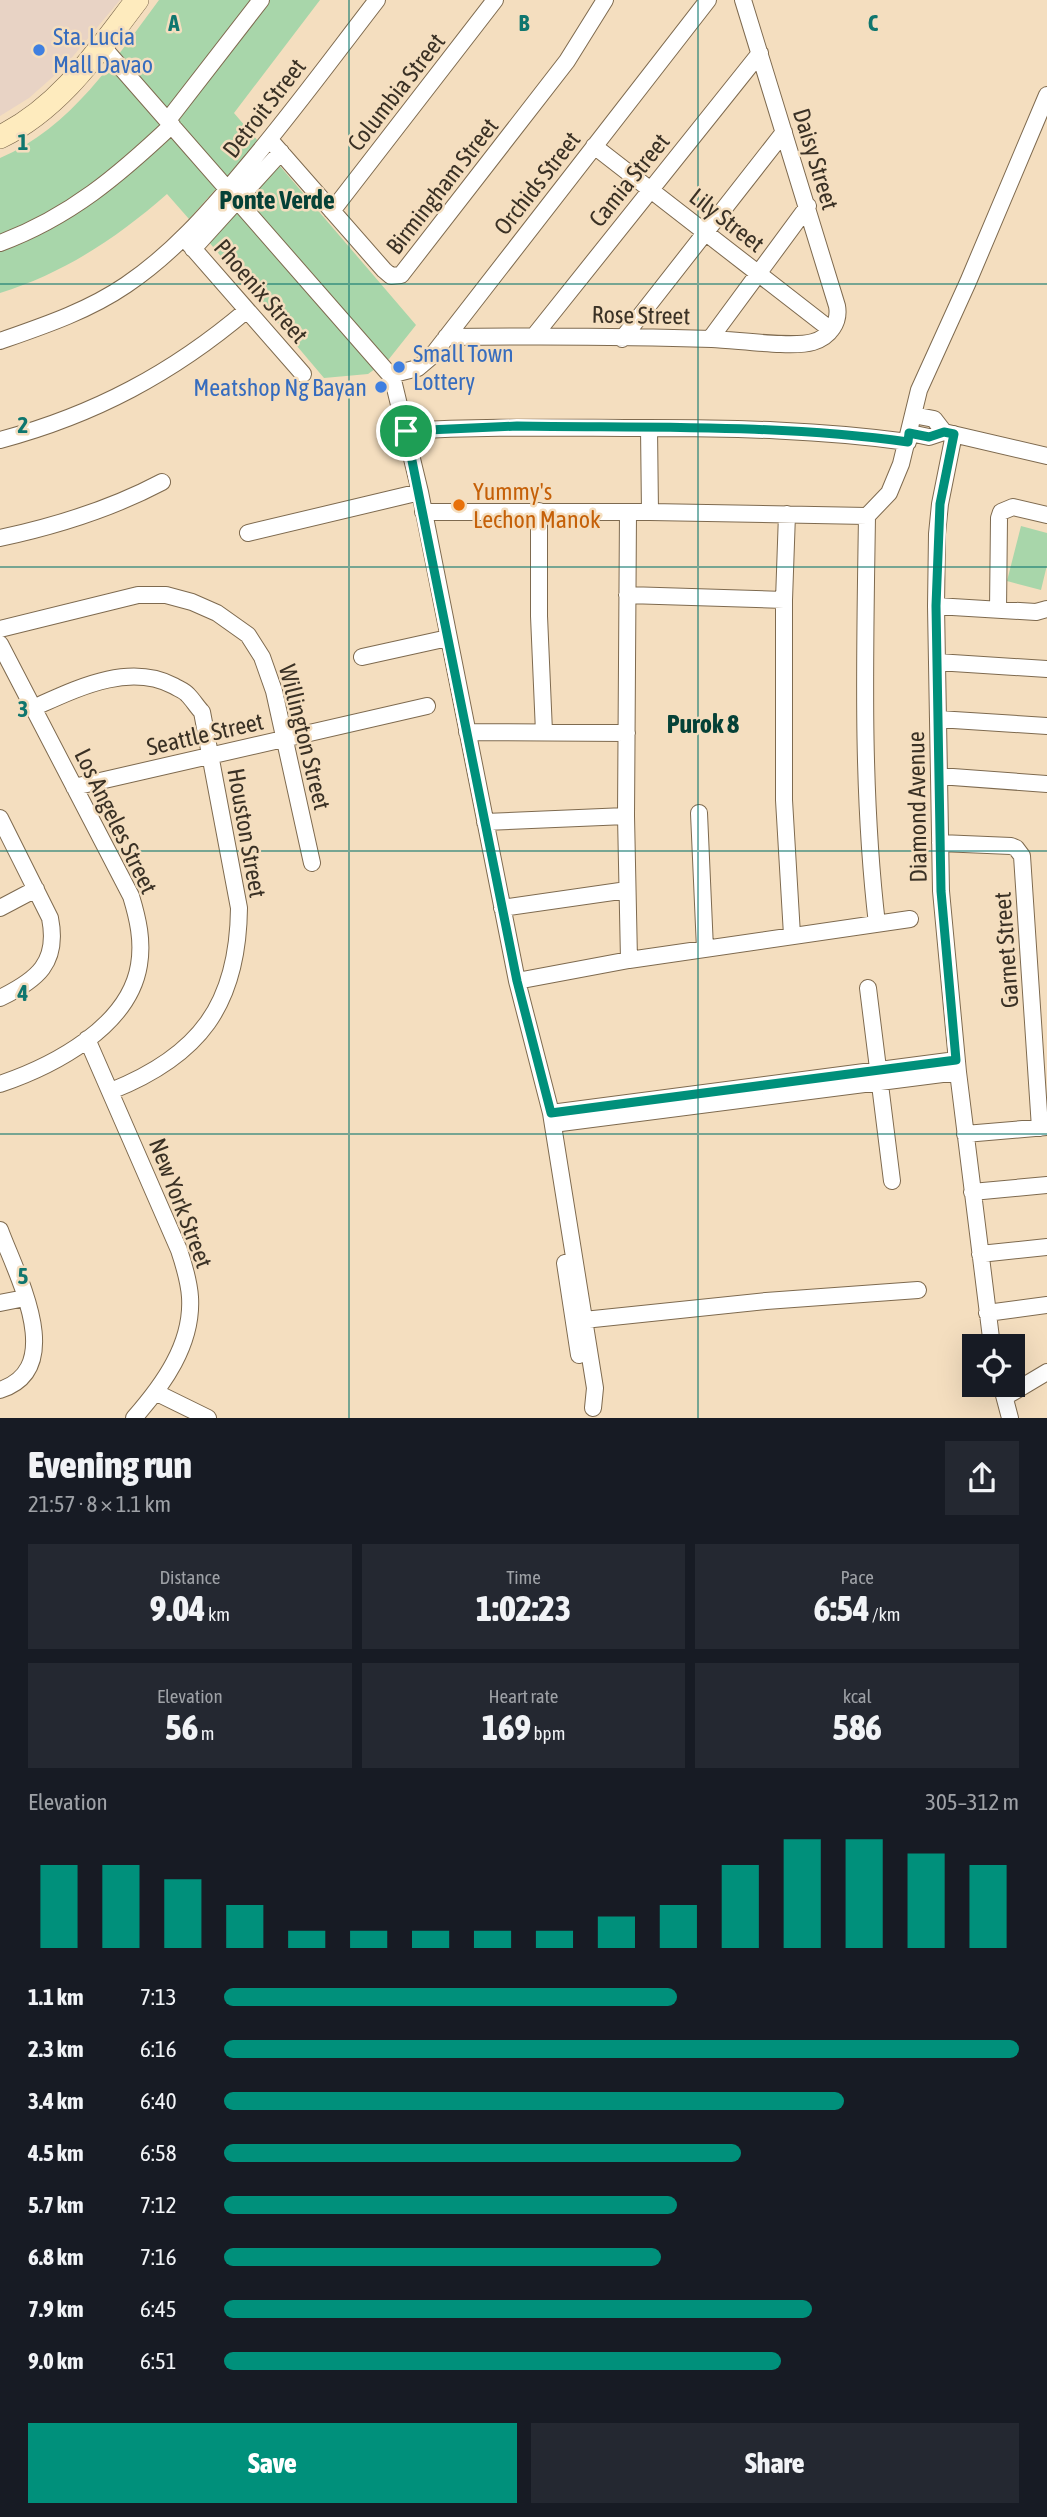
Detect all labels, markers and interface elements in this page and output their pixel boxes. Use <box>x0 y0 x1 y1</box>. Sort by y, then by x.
text: A <box>167 10 180 36</box>
text: B <box>519 10 530 36</box>
text: C <box>868 10 879 36</box>
place label: Sta. Lucia Mall Davao <box>53 23 153 78</box>
street label: Columbia Street <box>342 28 450 156</box>
marker: Sta. Lucia Mall Davao <box>31 42 47 58</box>
street label: Detroit Street <box>217 53 311 163</box>
street label: Daisy Street <box>788 105 844 213</box>
street label: Birmingham Street <box>381 113 503 259</box>
street label: Orchids Street <box>489 126 586 240</box>
street label: Camia Street <box>583 128 675 232</box>
text: 1 <box>18 129 29 155</box>
street label: Lily Street <box>685 183 770 257</box>
district label: Ponte Verde <box>219 185 335 215</box>
street label: Phoenix Street <box>209 234 313 348</box>
street label: Rose Street <box>591 301 691 329</box>
place label: Small Town Lottery <box>413 340 514 395</box>
marker: Small Town Lottery <box>391 359 407 375</box>
place label: Meatshop Ng Bayan <box>193 374 367 401</box>
marker: Meatshop Ng Bayan <box>373 379 389 395</box>
pin <box>376 401 436 461</box>
text: 2 <box>18 412 28 438</box>
icon: arrive <box>387 412 425 450</box>
place label: Yummy's Lechon Manok <box>473 478 601 533</box>
marker: Yummy's Lechon Manok <box>451 497 467 513</box>
street label: Willington Street <box>274 662 336 812</box>
text: 3 <box>18 696 28 722</box>
street label: Seattle Street <box>144 707 266 761</box>
district label: Purok 8 <box>667 709 739 739</box>
street label: Diamond Avenue <box>902 731 932 883</box>
street label: Los Angeles Street <box>69 744 163 898</box>
street label: Houston Street <box>222 766 272 900</box>
street label: Garnet Street <box>988 891 1024 1009</box>
text: 4 <box>17 980 29 1006</box>
street label: New York Street <box>144 1134 218 1272</box>
text: 5 <box>18 1263 29 1289</box>
map controls <box>962 1334 1025 1397</box>
button: locate <box>962 1334 1025 1397</box>
button: share <box>945 1441 1019 1515</box>
text: Evening run <box>28 1443 192 1486</box>
text: 21:57 · 8 × 1.1 km <box>28 1491 171 1517</box>
text: Distance <box>159 1566 220 1588</box>
text: Time <box>506 1566 541 1588</box>
text: Pace <box>840 1566 874 1588</box>
text: 9.04 <box>150 1588 205 1628</box>
text: 1:02:23 <box>476 1588 571 1628</box>
text: 6:54 <box>814 1588 869 1628</box>
text: km <box>205 1603 230 1625</box>
text: /km <box>869 1603 900 1625</box>
text: Elevation <box>157 1685 223 1707</box>
text: Heart rate <box>489 1685 558 1707</box>
text: kcal <box>843 1685 872 1707</box>
text: 56 <box>165 1707 198 1747</box>
text: 169 <box>482 1707 531 1747</box>
text: 586 <box>832 1707 882 1747</box>
text: m <box>198 1722 214 1744</box>
text: bpm <box>531 1722 565 1744</box>
text: Elevation <box>28 1789 108 1815</box>
text: 305–312 m <box>925 1789 1019 1815</box>
text: 1.1 km <box>28 1984 84 2010</box>
text: 7:13 <box>140 1984 177 2010</box>
text: 2.3 km <box>28 2036 84 2062</box>
text: 6:16 <box>140 2036 177 2062</box>
text: 3.4 km <box>28 2088 84 2114</box>
text: 6:40 <box>140 2088 177 2114</box>
text: 4.5 km <box>28 2140 84 2166</box>
text: 6:58 <box>140 2140 177 2166</box>
text: 5.7 km <box>28 2192 84 2218</box>
text: 7:12 <box>140 2192 177 2218</box>
text: 6.8 km <box>28 2244 84 2270</box>
text: 7:16 <box>140 2244 177 2270</box>
text: 7.9 km <box>28 2296 84 2322</box>
text: 6:45 <box>140 2296 177 2322</box>
text: 9.0 km <box>28 2348 84 2374</box>
text: 6:51 <box>140 2348 177 2374</box>
button: Save <box>28 2423 517 2503</box>
button: Share <box>531 2423 1019 2503</box>

